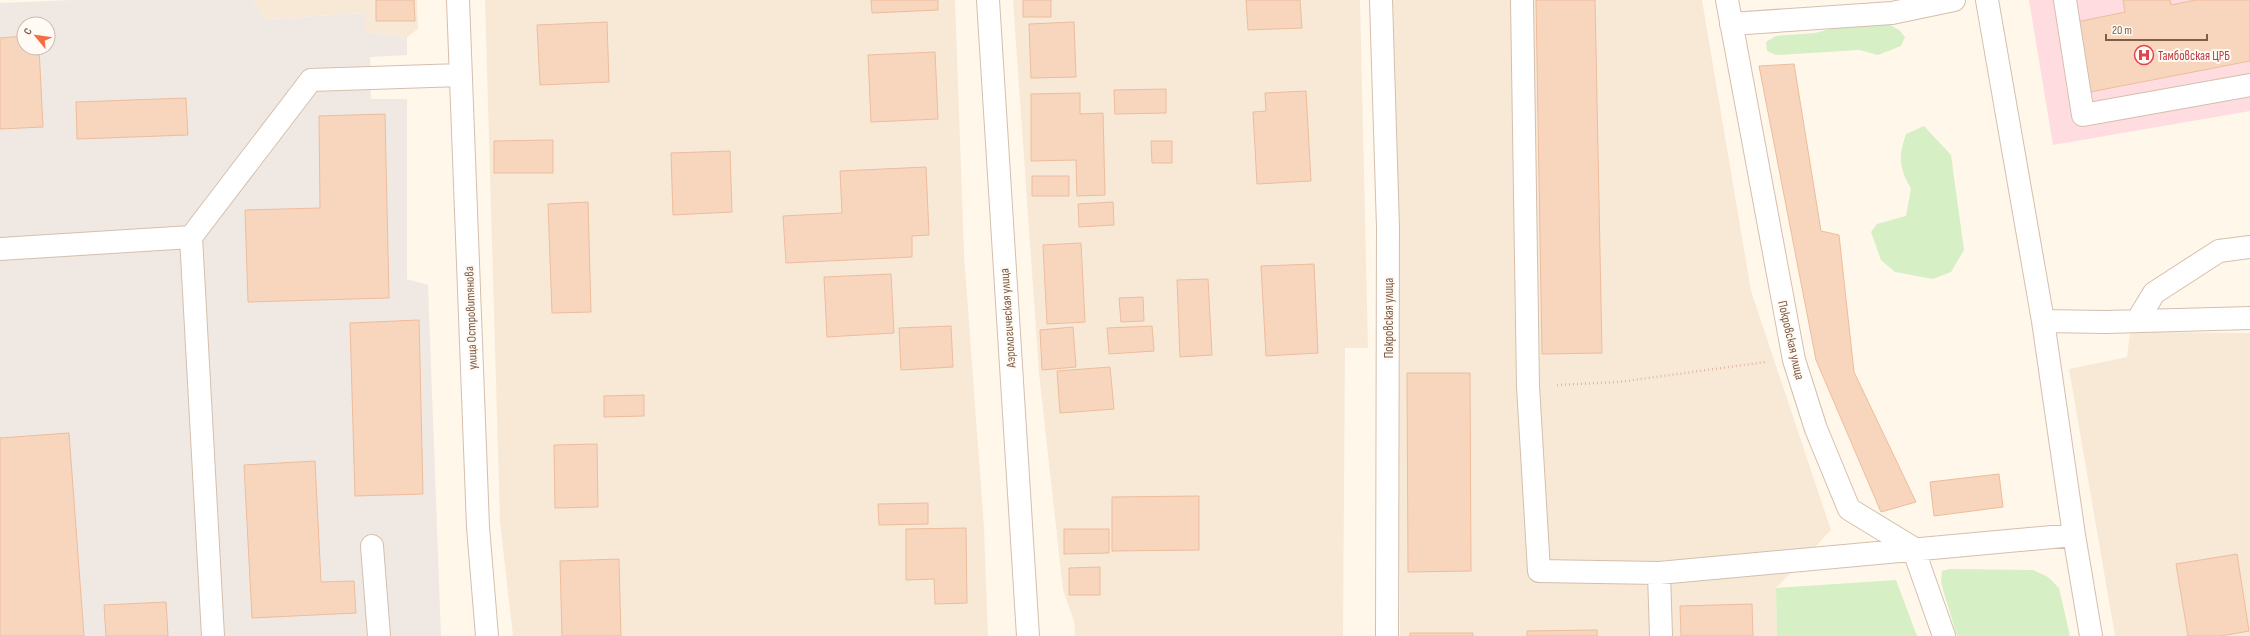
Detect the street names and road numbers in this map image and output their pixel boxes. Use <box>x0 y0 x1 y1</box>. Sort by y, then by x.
street label: улица Островитянова <box>461 266 481 370</box>
street label: Аэрологическая улица <box>997 268 1020 369</box>
street label: Покровская улица <box>1381 278 1397 358</box>
street label: Покровская улица <box>1774 299 1808 381</box>

